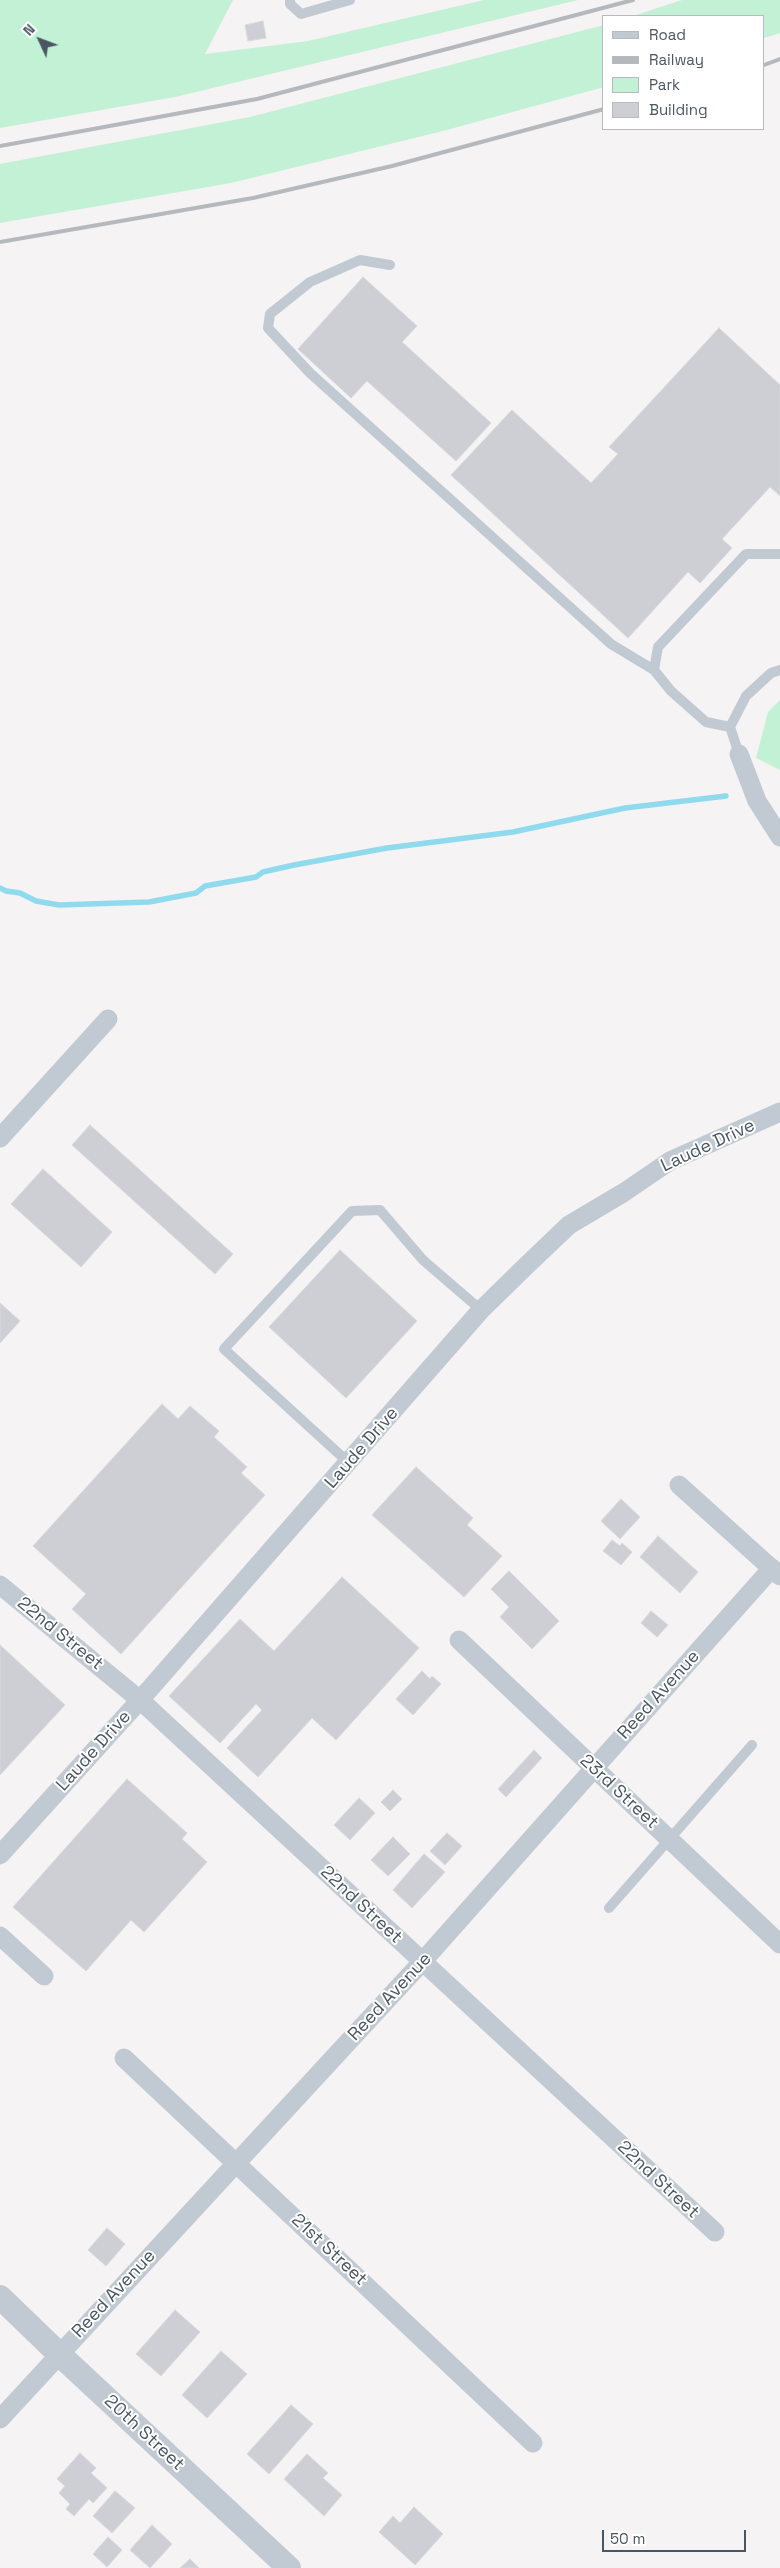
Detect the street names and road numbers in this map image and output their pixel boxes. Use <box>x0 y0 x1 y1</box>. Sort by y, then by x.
street label: Laude Drive <box>658 1115 758 1177</box>
street label: Laude Drive <box>321 1403 403 1493</box>
street label: 22nd Street <box>13 1593 107 1675</box>
street label: Reed Avenue <box>613 1646 705 1744</box>
street label: Laude Drive <box>52 1706 136 1796</box>
street label: 23rd Street <box>575 1750 663 1834</box>
street label: 22nd Street <box>316 1862 406 1948</box>
street label: Reed Avenue <box>344 1949 436 2045</box>
street label: 22nd Street <box>613 2137 703 2223</box>
street label: 21st Street <box>287 2210 371 2290</box>
street label: Reed Avenue <box>68 2246 160 2342</box>
street label: 20th Street <box>100 2391 188 2475</box>

